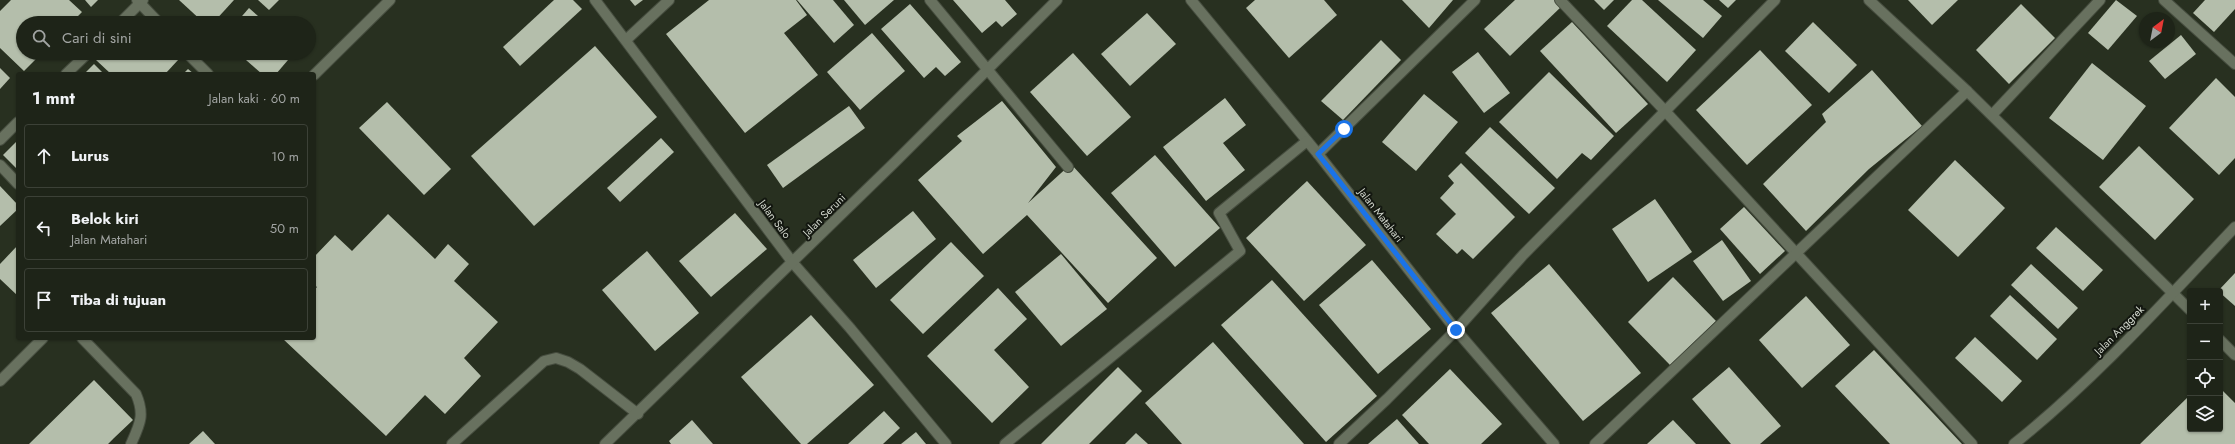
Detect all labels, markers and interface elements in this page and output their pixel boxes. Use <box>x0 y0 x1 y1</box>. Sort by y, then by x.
north arrow <box>2139 12 2175 48</box>
search box <box>16 16 316 60</box>
icon: search <box>30 27 52 49</box>
text: Cari di sini <box>62 27 132 49</box>
text: 1 mnt <box>32 86 75 110</box>
text: Jalan kaki · 60 m <box>209 89 300 108</box>
route start <box>1335 120 1353 138</box>
icon: ahead <box>33 145 55 167</box>
text: Lurus <box>71 145 109 167</box>
text: 10 m <box>271 147 299 166</box>
street label: Jalan Matahari <box>1354 183 1407 246</box>
street label: Jalan Seruni <box>798 190 849 241</box>
street label: Jalan Salo <box>754 195 795 242</box>
text: Belok kiri <box>71 208 139 230</box>
icon: left <box>33 217 55 239</box>
text: 50 m <box>270 219 299 238</box>
text: Jalan Matahari <box>71 230 147 249</box>
map controls <box>2187 288 2223 432</box>
button: + <box>2187 288 2223 324</box>
icon: arrive <box>33 289 55 311</box>
text: Tiba di tujuan <box>71 289 166 311</box>
street label: Jalan Anggrek <box>2089 301 2148 360</box>
route end <box>1447 321 1465 339</box>
button: − <box>2187 324 2223 360</box>
button: locate <box>2187 360 2223 396</box>
button: layers <box>2187 396 2223 432</box>

